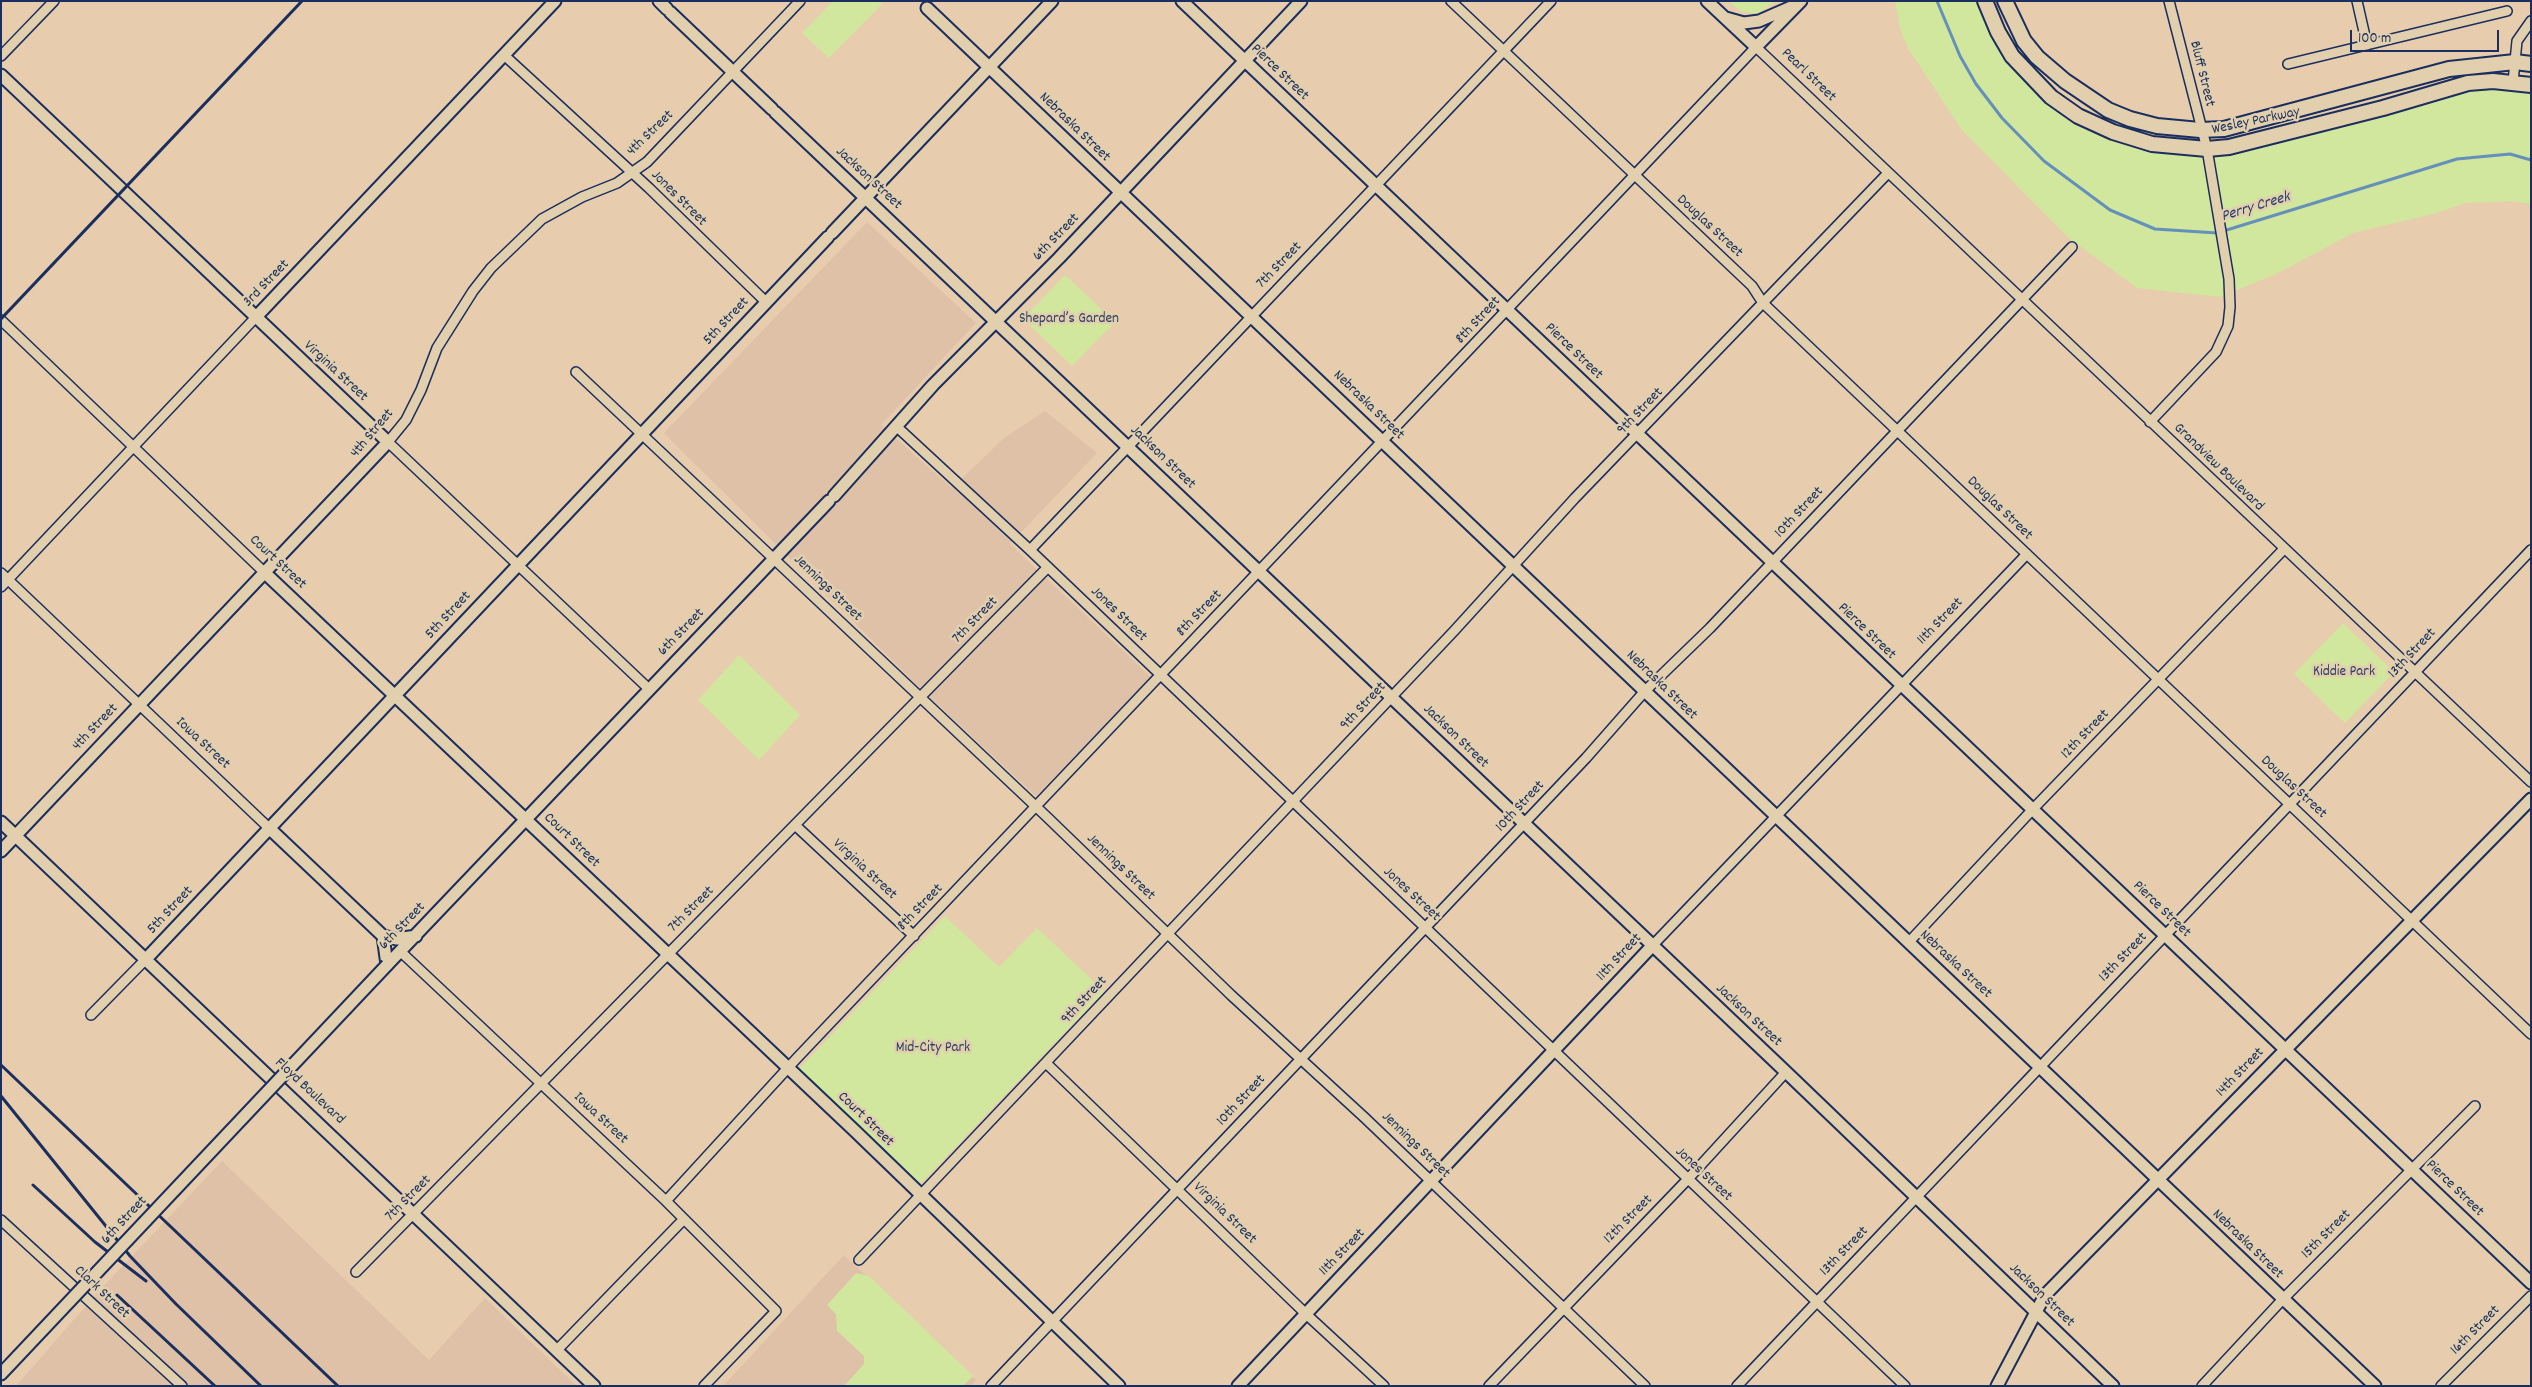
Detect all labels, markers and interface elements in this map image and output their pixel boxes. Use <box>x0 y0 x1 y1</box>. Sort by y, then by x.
scale bar <box>2352 20 2501 52</box>
text: 100 m <box>2358 28 2391 50</box>
street label: Bluff Street <box>2184 39 2218 109</box>
street label: Pierce Street <box>1246 41 1312 105</box>
street label: Pearl Street <box>1777 45 1839 107</box>
street label: Nebraska Street <box>1034 89 1114 167</box>
street label: Wesley Parkway <box>2210 104 2302 140</box>
street label: 4th Street <box>624 107 678 161</box>
street label: Jackson Street <box>831 144 905 214</box>
street label: Jones Street <box>646 167 710 231</box>
water label: Perry Creek <box>2219 188 2293 228</box>
street label: Douglas Street <box>1672 192 1746 262</box>
street label: 6th Street <box>1030 210 1084 266</box>
street label: 7th Street <box>1253 239 1307 293</box>
street label: 3rd Street <box>240 256 294 312</box>
street label: 5th Street <box>700 294 754 350</box>
street label: 8th Street <box>1453 294 1505 348</box>
park label: Shepard’s Garden <box>1019 311 1119 329</box>
street label: Pierce Street <box>1540 320 1606 384</box>
street label: Virginia Street <box>299 338 371 406</box>
street label: Nebraska Street <box>1328 367 1408 445</box>
street label: 9th Street <box>1614 384 1668 440</box>
street label: 4th Street <box>347 406 399 462</box>
street label: Grandview Boulevard <box>2169 420 2267 516</box>
street label: Jackson Street <box>1125 422 1199 494</box>
street label: Douglas Street <box>1962 473 2036 545</box>
street label: 10th Street <box>1772 484 1828 542</box>
street label: Court Street <box>245 532 309 594</box>
street label: Jennings Street <box>789 552 865 626</box>
street label: Jones Street <box>1086 584 1150 646</box>
street label: 8th Street <box>1173 587 1227 641</box>
street label: 5th Street <box>422 588 476 644</box>
street label: 7th Street <box>949 594 1003 648</box>
street label: 11th Street <box>1914 595 1968 649</box>
street label: Pierce Street <box>1833 600 1899 664</box>
street label: 6th Street <box>655 605 709 661</box>
street label: 13th Street <box>2385 625 2441 683</box>
street label: Nebraska Street <box>1621 647 1701 725</box>
park label: Kiddie Park <box>2313 664 2375 682</box>
street label: 9th Street <box>1337 679 1391 735</box>
street label: 4th Street <box>69 701 123 755</box>
street label: Jackson Street <box>1418 701 1492 773</box>
street label: 12th Street <box>2058 706 2114 764</box>
street label: Iowa Street <box>171 714 233 774</box>
street label: Douglas Street <box>2256 753 2330 823</box>
street label: 10th Street <box>1493 778 1549 836</box>
street label: Court Street <box>539 810 603 872</box>
street label: Jennings Street <box>1082 831 1158 905</box>
street label: Virginia Street <box>828 836 900 904</box>
street label: Jones Street <box>1379 864 1443 926</box>
street label: Pierce Street <box>2128 878 2194 942</box>
street label: 8th Street <box>894 881 948 935</box>
street label: 5th Street <box>144 883 198 939</box>
street label: 7th Street <box>665 883 719 937</box>
street label: 6th Street <box>376 899 430 955</box>
street label: Nebraska Street <box>1915 927 1995 1003</box>
street label: 13th Street <box>2096 929 2152 987</box>
street label: 11th Street <box>1593 930 1647 986</box>
street label: 9th Street <box>1058 973 1112 1029</box>
street label: Jackson Street <box>1711 981 1785 1051</box>
park label: Mid-City Park <box>896 1040 970 1058</box>
street label: 14th Street <box>2213 1045 2269 1101</box>
street label: Floyd Boulevard <box>270 1055 348 1129</box>
street label: 10th Street <box>1214 1072 1270 1130</box>
street label: Iowa Street <box>569 1089 631 1149</box>
street label: Court Street <box>833 1089 897 1151</box>
street label: Jennings Street <box>1377 1109 1453 1183</box>
street label: Jones Street <box>1671 1144 1735 1206</box>
street label: Pierce Street <box>2421 1157 2487 1221</box>
street label: 7th Street <box>382 1172 436 1226</box>
street label: Virginia Street <box>1188 1179 1260 1249</box>
street label: 12th Street <box>1601 1192 1657 1248</box>
street label: 6th Street <box>98 1193 152 1249</box>
street label: Nebraska Street <box>2207 1206 2287 1284</box>
street label: 15th Street <box>2299 1207 2355 1263</box>
street label: 13th Street <box>1817 1223 1873 1281</box>
street label: 11th Street <box>1316 1226 1370 1280</box>
street label: Jackson Street <box>2004 1260 2078 1332</box>
street label: Clark Street <box>69 1263 133 1323</box>
street label: 16th Street <box>2447 1302 2505 1360</box>

